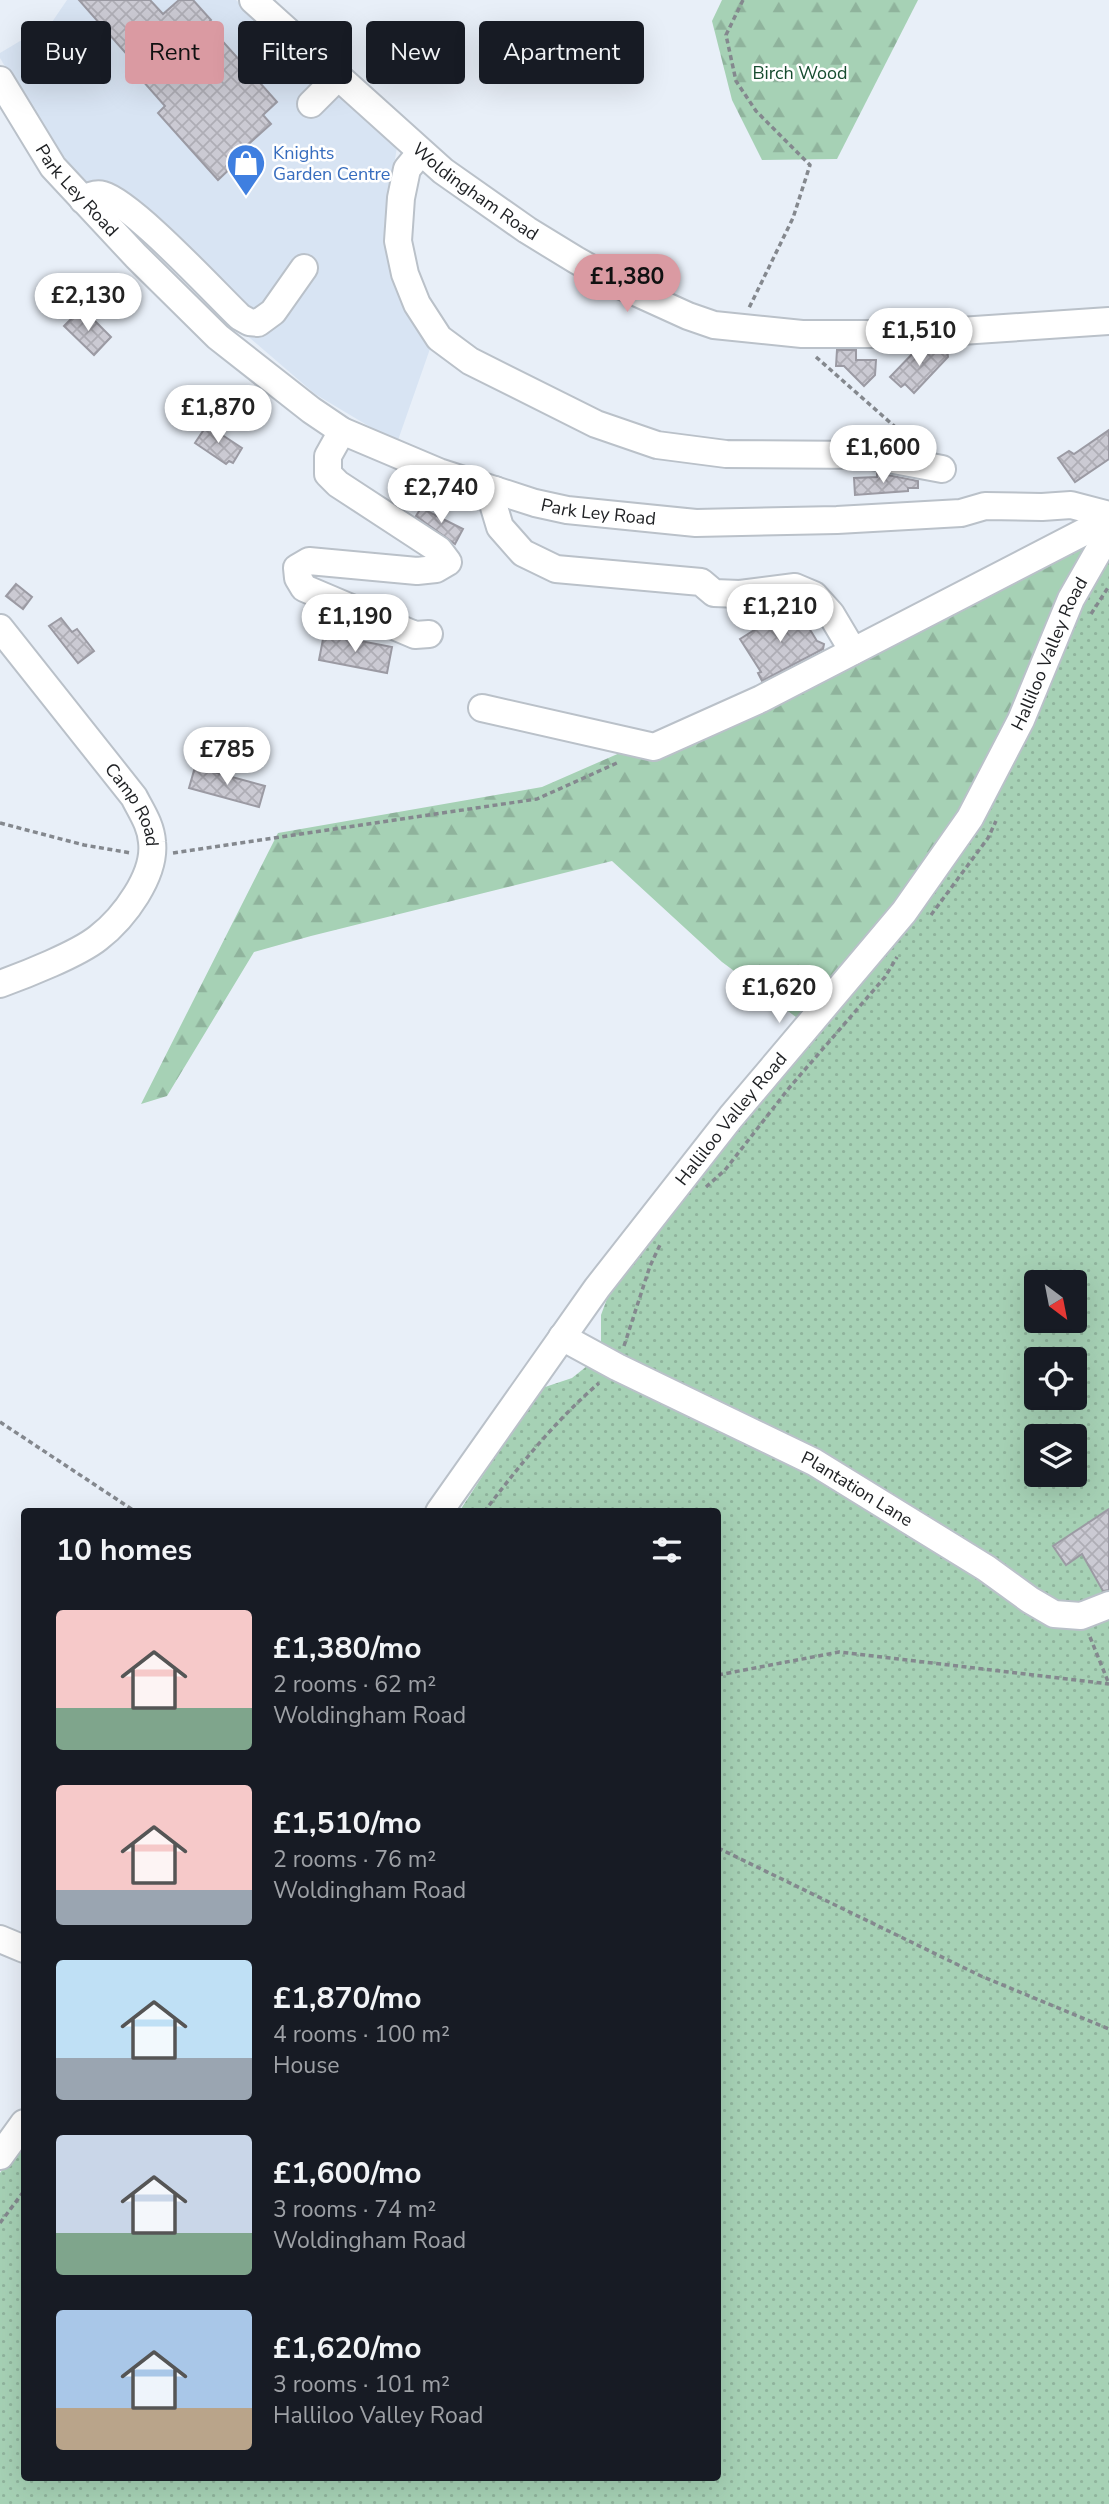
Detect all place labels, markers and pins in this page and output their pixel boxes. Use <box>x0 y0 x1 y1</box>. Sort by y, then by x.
place label: Knights Garden Centre <box>273 141 390 186</box>
shop icon: Knights Garden Centre <box>225 142 267 197</box>
pin: £1,380 <box>570 254 684 314</box>
pin: £2,130 <box>31 274 145 333</box>
pin: £1,510 <box>862 308 976 368</box>
pin: £1,870 <box>161 386 275 445</box>
pin: £1,600 <box>826 426 940 485</box>
pin: £2,740 <box>384 466 498 525</box>
pin: £1,210 <box>723 584 837 644</box>
pin: £1,190 <box>298 594 412 654</box>
pin: £785 <box>186 728 268 787</box>
pin: £1,620 <box>722 965 836 1025</box>

